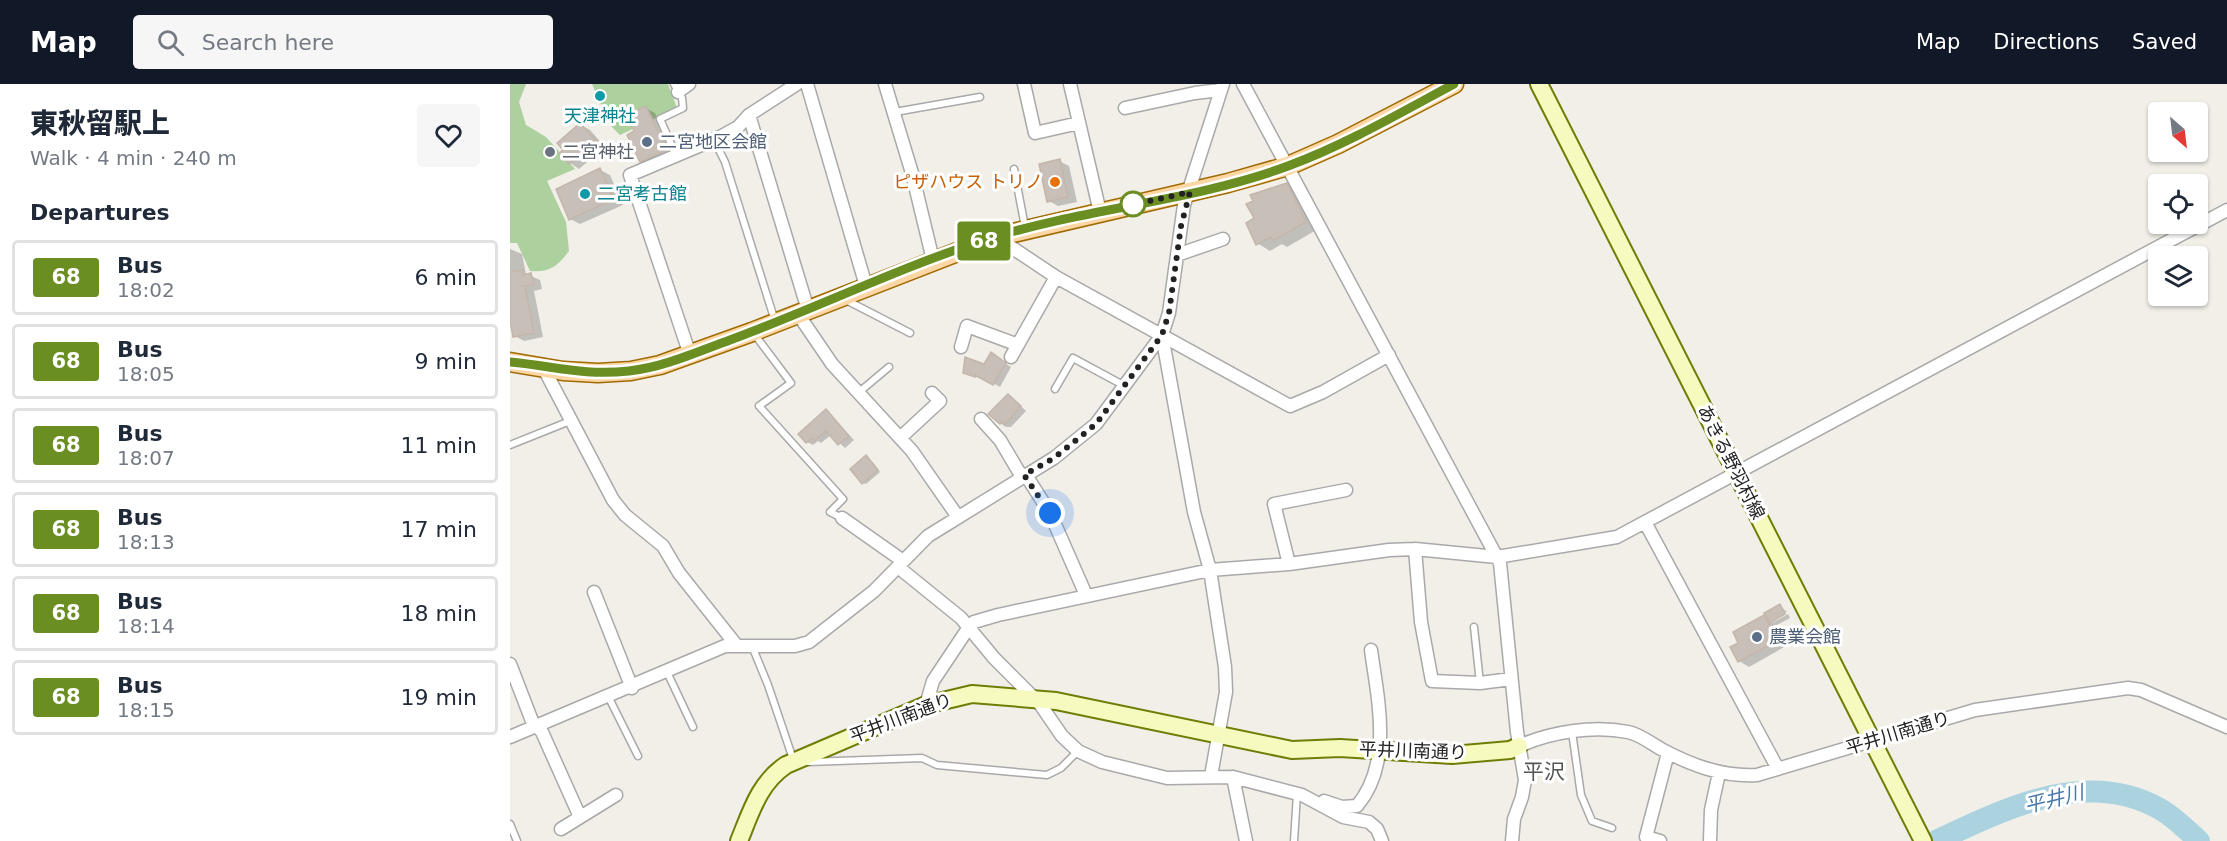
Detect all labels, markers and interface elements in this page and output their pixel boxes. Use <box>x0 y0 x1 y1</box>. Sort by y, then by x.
search box <box>133 15 553 69</box>
text: Map <box>30 26 97 59</box>
icon: search <box>154 26 187 59</box>
text: Search here <box>202 30 334 55</box>
text: Map <box>1916 30 1960 54</box>
text: Directions <box>1993 30 2099 54</box>
text: Saved <box>2132 30 2197 54</box>
marker: 天津神社 <box>593 89 607 103</box>
north arrow <box>2148 102 2208 162</box>
map controls <box>2148 102 2208 306</box>
button: heart <box>417 104 480 167</box>
place label: 天津神社 <box>564 105 636 126</box>
text: 東秋留駅上 <box>30 107 170 140</box>
place label: 二宮地区会館 <box>659 131 767 152</box>
marker: 二宮地区会館 <box>640 135 654 149</box>
place label: 二宮神社 <box>562 141 634 162</box>
marker: 二宮神社 <box>543 145 557 159</box>
text: Walk · 4 min · 240 m <box>30 146 237 170</box>
place label: ピザハウス トリノ <box>893 171 1043 192</box>
button: locate <box>2148 174 2208 234</box>
marker: ピザハウス トリノ <box>1048 175 1062 189</box>
place label: 二宮考古館 <box>597 183 687 204</box>
marker: 二宮考古館 <box>578 187 592 201</box>
unlabelled marker <box>1120 191 1146 217</box>
text: Departures <box>30 200 170 225</box>
line badge: 68 <box>957 222 1011 260</box>
text: 68 <box>969 229 999 253</box>
button: layers <box>2148 246 2208 306</box>
text: Bus <box>117 253 163 278</box>
text: 68 <box>51 265 81 289</box>
text: 6 min <box>415 265 477 290</box>
text: 18:02 <box>117 278 175 302</box>
text: Bus <box>117 337 163 362</box>
text: 68 <box>51 349 81 373</box>
text: 9 min <box>415 349 477 374</box>
text: 18:05 <box>117 362 175 386</box>
street label: あきる野羽村線 <box>1694 401 1769 523</box>
text: Bus <box>117 421 163 446</box>
text: 68 <box>51 433 81 457</box>
text: 11 min <box>401 433 477 458</box>
text: 18:07 <box>117 446 175 470</box>
your location <box>1035 498 1065 528</box>
text: Bus <box>117 505 163 530</box>
text: 68 <box>51 517 81 541</box>
text: 17 min <box>401 517 477 542</box>
text: 18:13 <box>117 530 175 554</box>
text: Bus <box>117 589 163 614</box>
text: 68 <box>51 601 81 625</box>
text: 18 min <box>401 601 477 626</box>
text: 18:14 <box>117 614 175 638</box>
place label: 農業会館 <box>1769 626 1841 647</box>
marker: 農業会館 <box>1750 630 1764 644</box>
text: Bus <box>117 673 163 698</box>
text: 68 <box>51 685 81 709</box>
text: 19 min <box>401 685 477 710</box>
street label: 平井川南通り <box>847 688 955 747</box>
text: 18:15 <box>117 698 175 722</box>
street label: 平井川南通り <box>1843 707 1953 758</box>
street label: 平井川南通り <box>1359 738 1467 763</box>
district label: 平沢 <box>1523 760 1565 784</box>
water label: 平井川 <box>2022 780 2088 818</box>

